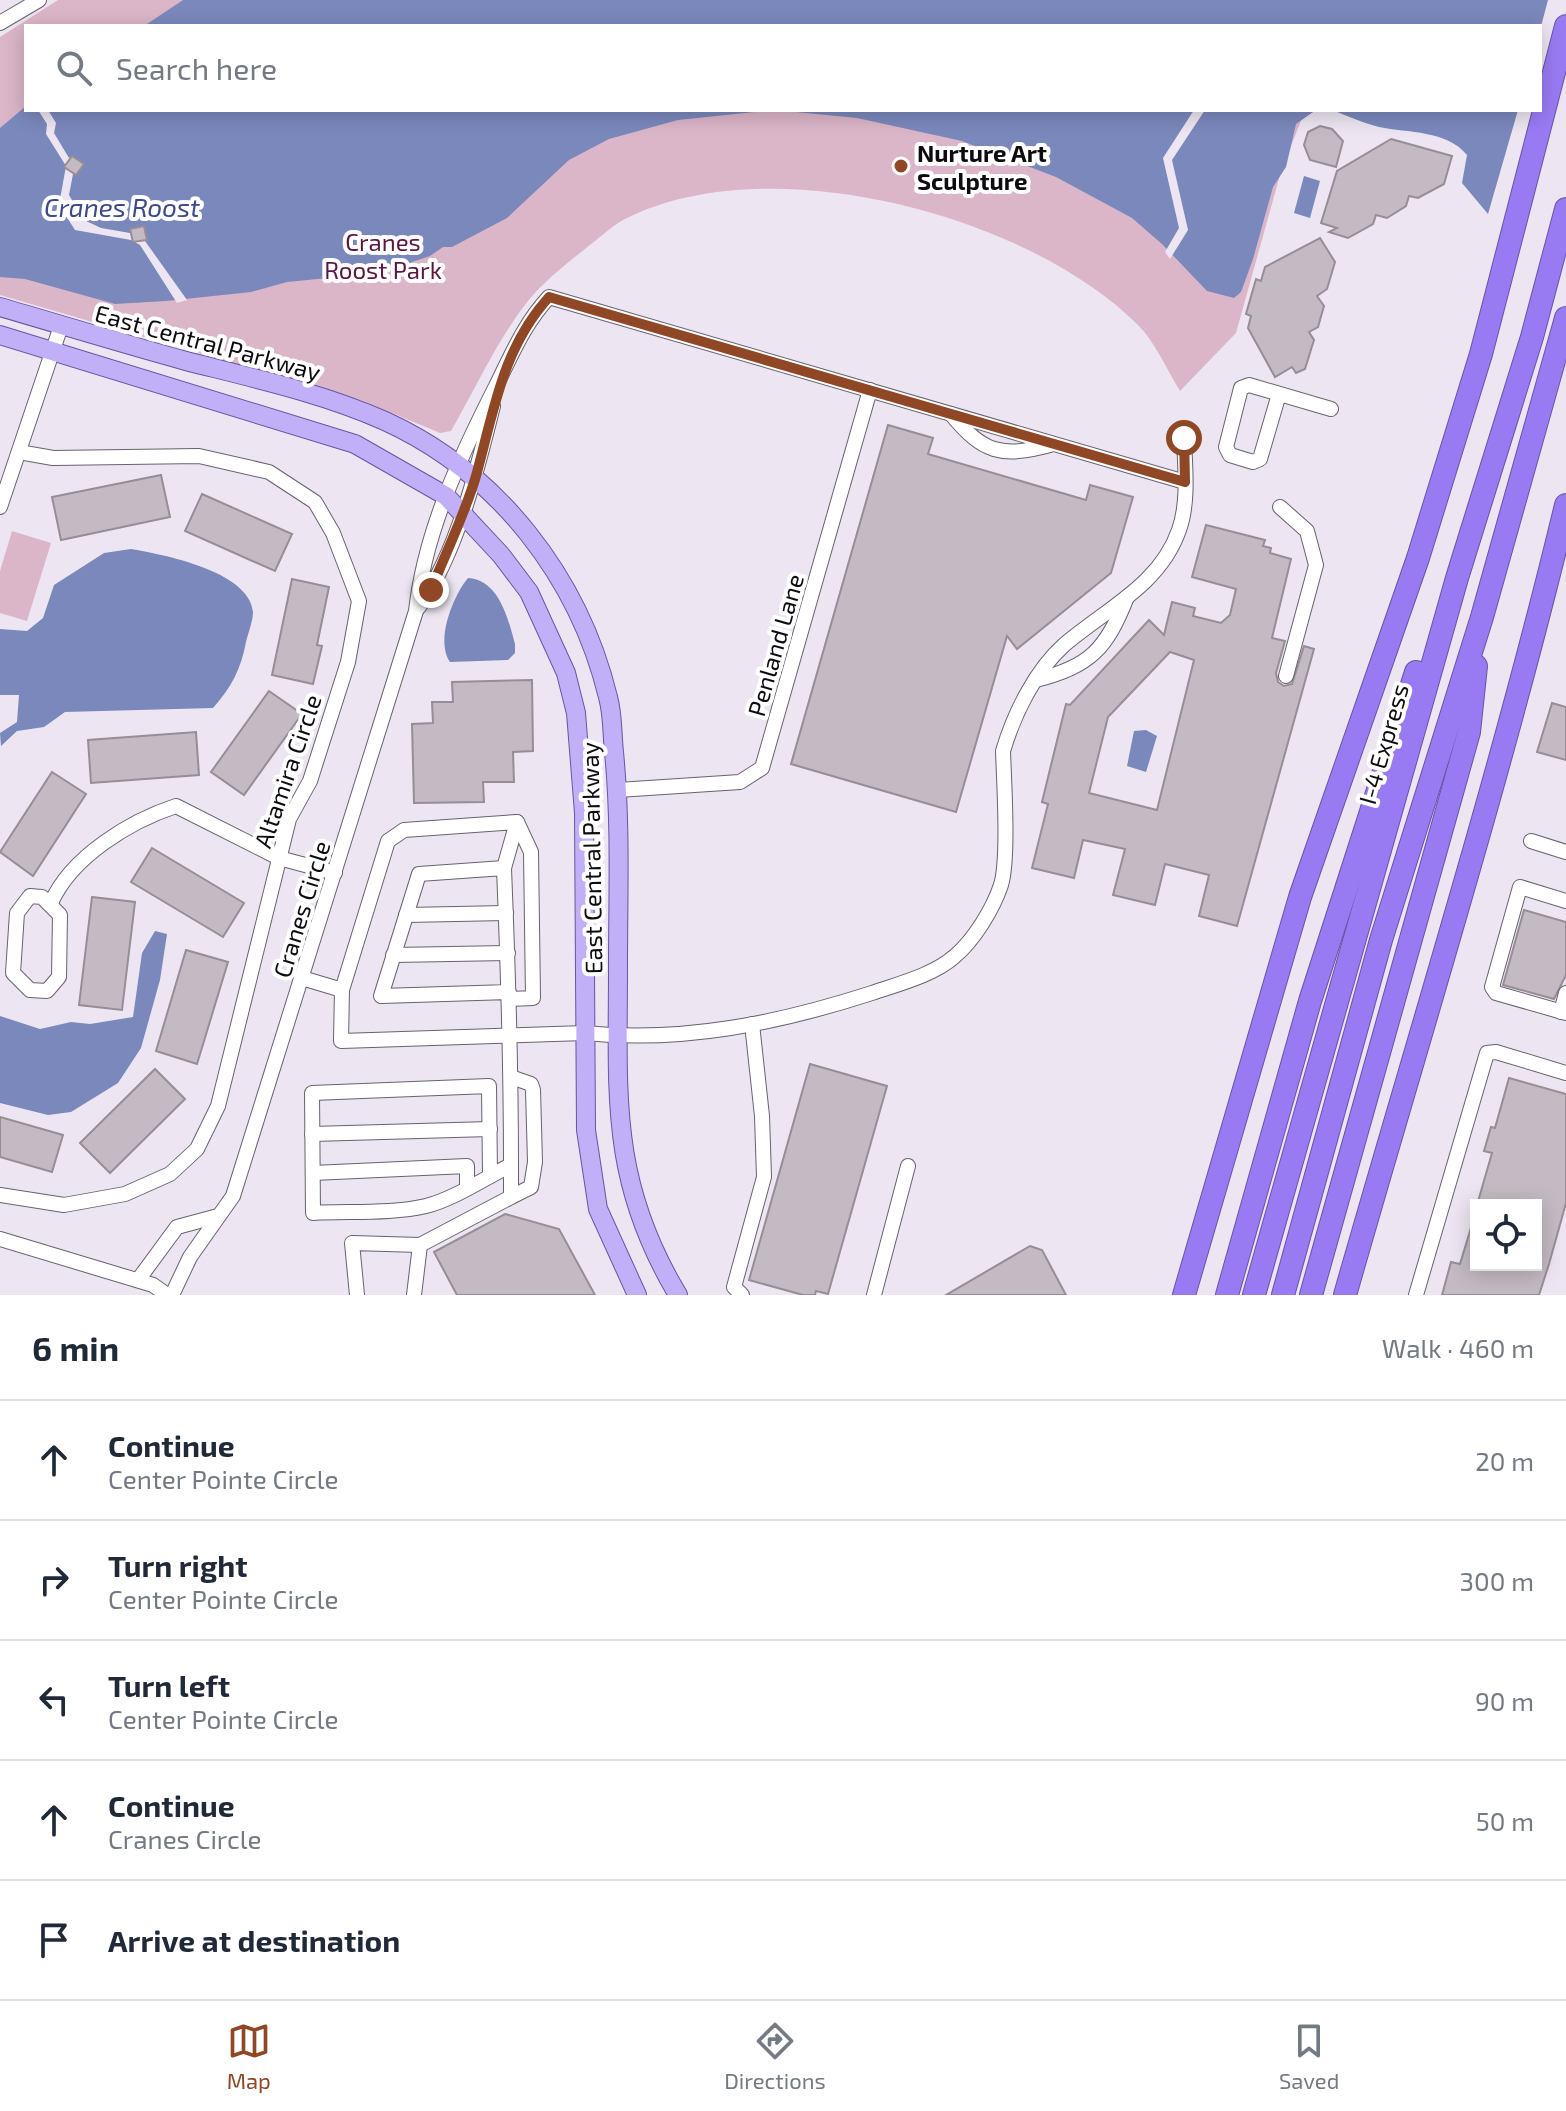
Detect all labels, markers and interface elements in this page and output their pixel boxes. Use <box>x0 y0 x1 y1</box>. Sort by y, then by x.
search box <box>24 24 1542 112</box>
icon: search <box>52 46 96 90</box>
text: Search here <box>116 50 277 86</box>
place label: Nurture Art Sculpture <box>917 138 1047 195</box>
marker: Nurture Art Sculpture <box>892 157 910 175</box>
water label: Cranes Roost <box>44 191 200 222</box>
park label: Cranes Roost Park <box>324 227 442 284</box>
street label: East Central Parkway <box>92 298 324 386</box>
route start <box>1166 420 1202 456</box>
street label: Penland Lane <box>741 571 809 719</box>
route end <box>413 572 449 608</box>
street label: I-4 Express <box>1352 681 1414 807</box>
street label: Altamira Circle <box>247 691 327 851</box>
street label: East Central Parkway <box>574 741 608 974</box>
street label: Cranes Circle <box>266 837 336 981</box>
map controls <box>1470 1199 1542 1271</box>
button: locate <box>1470 1199 1542 1271</box>
text: 6 min <box>32 1327 119 1368</box>
text: Walk · 460 m <box>1382 1332 1534 1363</box>
text: Continue <box>108 1427 235 1463</box>
icon: ahead <box>32 1438 76 1482</box>
text: 20 m <box>1475 1445 1534 1476</box>
text: Center Pointe Circle <box>108 1463 338 1494</box>
text: Turn right <box>108 1547 248 1583</box>
icon: right <box>32 1558 76 1602</box>
text: 300 m <box>1460 1565 1534 1596</box>
text: Center Pointe Circle <box>108 1583 338 1614</box>
text: Turn left <box>108 1667 230 1703</box>
icon: left <box>32 1678 76 1722</box>
text: 90 m <box>1475 1685 1534 1716</box>
text: Center Pointe Circle <box>108 1703 338 1734</box>
text: Continue <box>108 1787 235 1823</box>
icon: ahead <box>32 1798 76 1842</box>
text: 50 m <box>1476 1805 1534 1836</box>
text: Cranes Circle <box>108 1823 261 1854</box>
icon: arrive <box>32 1918 76 1962</box>
text: Arrive at destination <box>108 1922 400 1958</box>
tab: Map <box>227 2019 271 2093</box>
tab: Directions <box>724 2019 826 2093</box>
tab: Saved <box>1279 2019 1339 2093</box>

